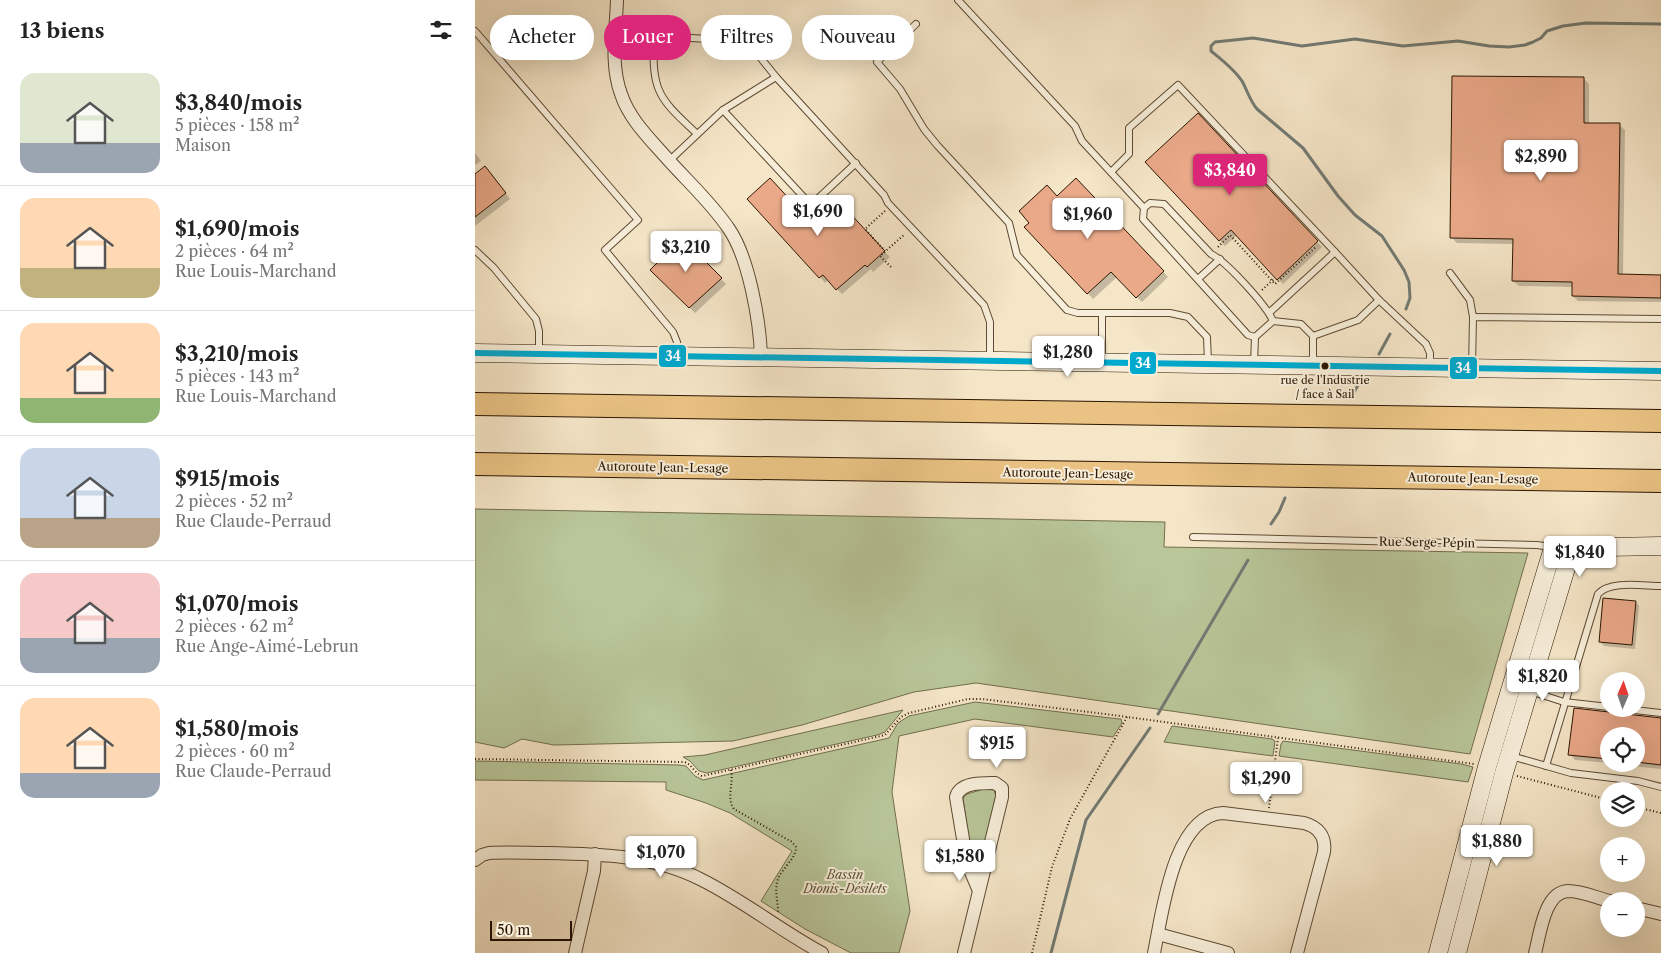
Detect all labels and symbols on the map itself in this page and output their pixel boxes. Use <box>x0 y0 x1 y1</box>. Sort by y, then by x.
pin: $2,890 <box>1500 140 1582 182</box>
pin: $3,840 <box>1189 154 1271 196</box>
pin: $1,690 <box>777 194 859 237</box>
pin: $1,960 <box>1047 198 1129 240</box>
pin: $3,210 <box>645 230 727 273</box>
pin: $1,280 <box>1027 336 1109 378</box>
line badge: 34 <box>658 344 687 368</box>
text: 34 <box>665 347 681 365</box>
line badge: 34 <box>1129 351 1157 375</box>
text: 34 <box>1135 354 1151 372</box>
line badge: 34 <box>1449 356 1478 380</box>
text: 34 <box>1455 359 1471 377</box>
marker: rue de l'Industrie / face à Sail <box>1320 361 1330 371</box>
place label: rue de l'Industrie / face à Sail <box>1280 373 1370 401</box>
street label: Autoroute Jean-Lesage <box>597 458 729 476</box>
street label: Autoroute Jean-Lesage <box>1002 464 1134 482</box>
street label: Autoroute Jean-Lesage <box>1407 469 1539 487</box>
street label: Rue Serge-Pépin <box>1379 534 1476 550</box>
pin: $1,840 <box>1539 536 1621 578</box>
pin: $1,820 <box>1502 660 1584 702</box>
north arrow <box>1600 672 1645 718</box>
pin: $915 <box>967 726 1027 769</box>
pin: $1,290 <box>1225 762 1307 804</box>
pin: $1,880 <box>1456 824 1538 867</box>
pin: $1,070 <box>620 836 702 878</box>
pin: $1,580 <box>919 840 1001 882</box>
park label: Bassin Dionis-Désilets <box>802 867 888 896</box>
scale bar <box>490 918 573 941</box>

